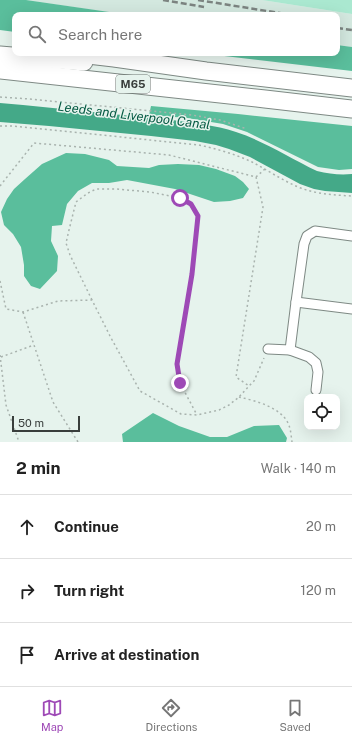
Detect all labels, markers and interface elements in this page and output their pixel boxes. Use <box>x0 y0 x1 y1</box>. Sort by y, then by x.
search box <box>12 12 340 56</box>
icon: search <box>26 23 48 45</box>
text: Search here <box>58 26 142 43</box>
road number: M65 <box>116 75 150 93</box>
water label: Leeds and Liverpool Canal <box>57 99 211 132</box>
route start <box>171 189 189 207</box>
route end <box>171 374 189 392</box>
map controls <box>304 394 340 430</box>
button: locate <box>304 394 340 430</box>
scale bar <box>12 414 80 433</box>
text: 50 m <box>18 417 44 429</box>
text: 2 min <box>16 458 61 478</box>
text: Walk · 140 m <box>261 461 336 476</box>
icon: ahead <box>16 516 38 538</box>
text: Continue <box>54 518 119 535</box>
text: 20 m <box>306 519 336 534</box>
icon: right <box>16 580 38 602</box>
text: Turn right <box>54 582 124 599</box>
text: 120 m <box>301 583 336 598</box>
icon: arrive <box>16 644 38 666</box>
text: Arrive at destination <box>54 646 199 663</box>
tab: Map <box>41 697 63 733</box>
tab: Directions <box>146 697 197 733</box>
tab: Saved <box>279 697 311 733</box>

